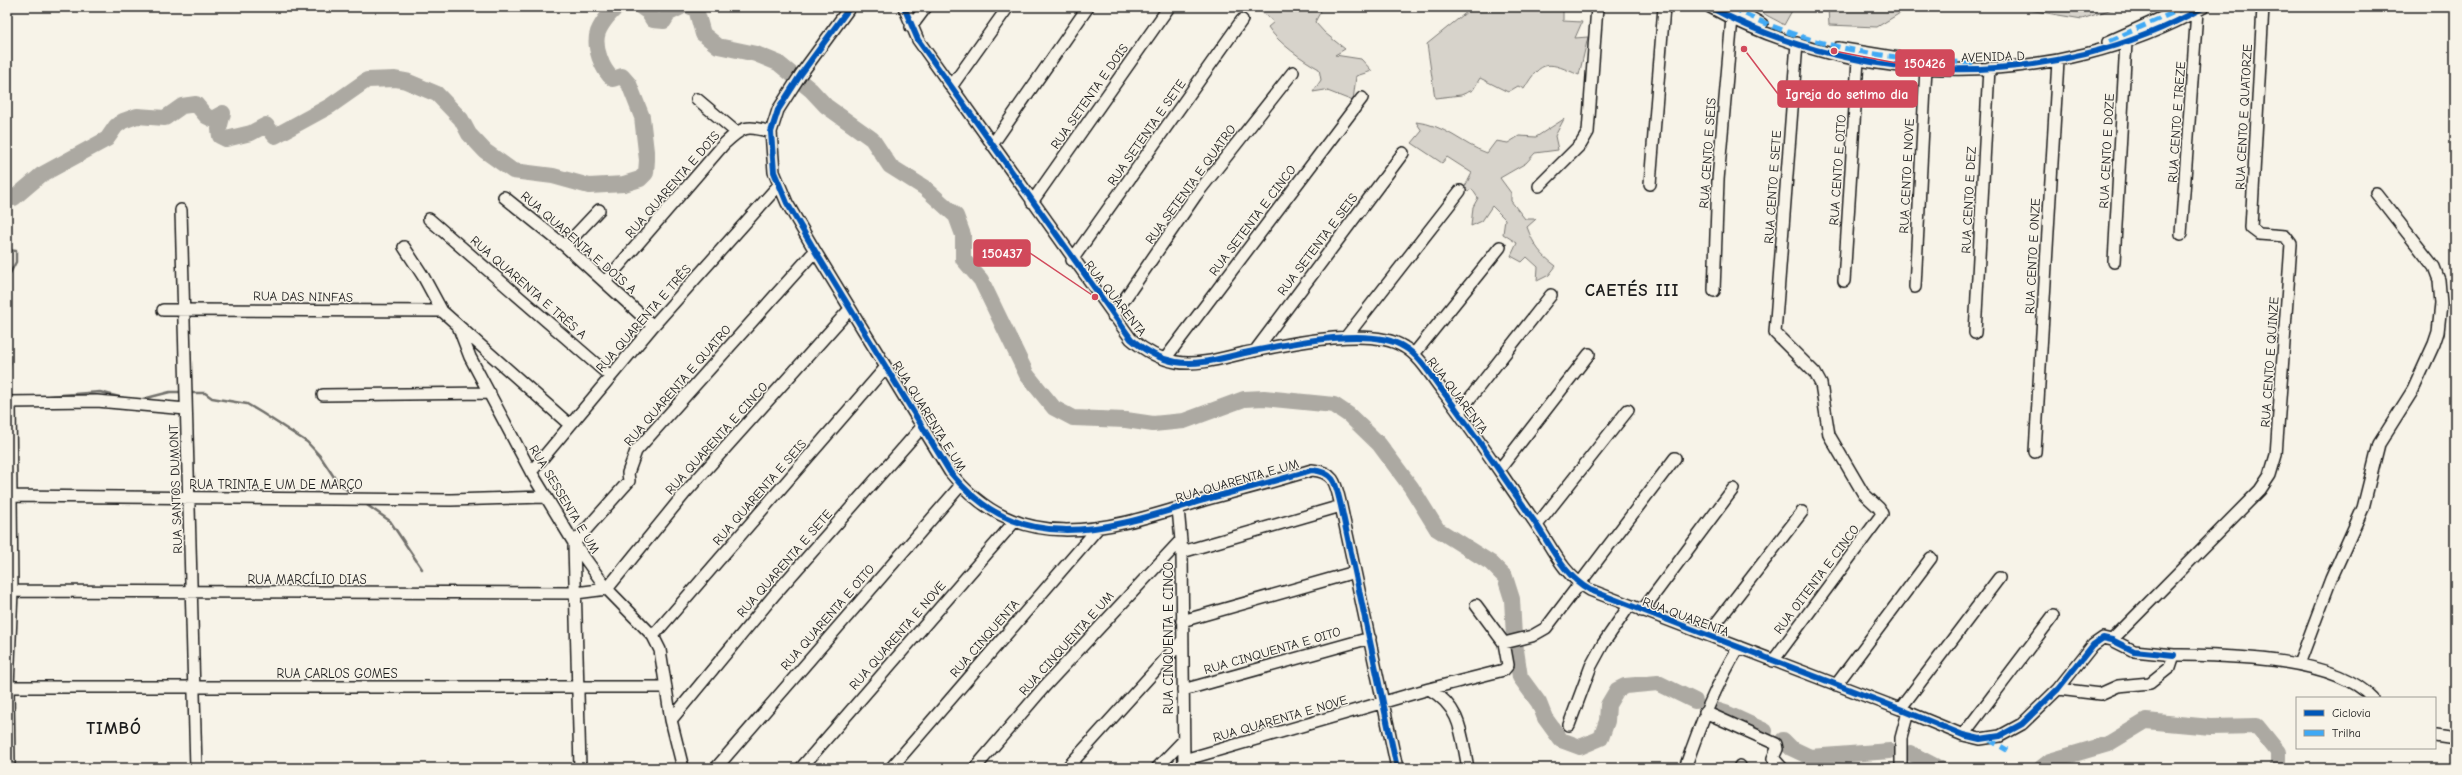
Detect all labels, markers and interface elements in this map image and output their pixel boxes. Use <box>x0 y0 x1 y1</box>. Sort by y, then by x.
street label: RUA SETENTA E DOIS <box>1047 41 1131 152</box>
street label: RUA CENTO E QUATORZE <box>2232 44 2255 190</box>
street label: AVENIDA D <box>1961 48 2025 65</box>
callout: 150426 <box>1896 50 1954 76</box>
text: 150426 <box>1904 55 1946 72</box>
street label: RUA CENTO E TREZE <box>2165 61 2188 183</box>
street label: RUA SETENTA E SETE <box>1104 76 1189 188</box>
callout: Igreja do setimo dia <box>1778 81 1917 107</box>
text: Igreja do setimo dia <box>1786 86 1908 103</box>
street label: RUA CENTO E DOZE <box>2096 93 2117 209</box>
street label: RUA CENTO E SEIS <box>1696 97 1719 209</box>
street label: RUA CENTO E OITO <box>1826 114 1849 226</box>
street label: RUA CENTO E NOVE <box>1896 118 1917 234</box>
street label: RUA SETENTA E QUATRO <box>1142 122 1239 247</box>
street label: RUA QUARENTA E DOIS <box>622 128 723 241</box>
street label: RUA CENTO E SETE <box>1761 130 1784 244</box>
street label: RUA CENTO E DEZ <box>1958 146 1979 254</box>
street label: RUA SETENTA E CINCO <box>1206 162 1299 278</box>
street label: RUA QUARENTA E DOIS A <box>518 188 640 297</box>
street label: RUA SETENTA E SEIS <box>1274 190 1361 298</box>
street label: RUA CENTO E ONZE <box>2022 198 2043 314</box>
street label: RUA QUARENTA E TRÊS A <box>467 232 591 342</box>
callout: 150437 <box>974 240 1030 266</box>
text: 150437 <box>982 245 1023 262</box>
street label: RUA QUARENTA <box>1082 258 1150 339</box>
street label: RUA QUARENTA E TRÊS <box>592 261 694 375</box>
district label: CAETÉS III <box>1585 279 1679 300</box>
street label: RUA DAS NINFAS <box>253 288 353 305</box>
street label: RUA CENTO E QUINZE <box>2257 296 2282 428</box>
street label: RUA QUARENTA E QUATRO <box>621 322 734 449</box>
street label: RUA QUARENTA <box>1424 354 1491 437</box>
street label: RUA QUARENTA E UM <box>889 358 970 474</box>
street label: RUA QUARENTA E CINCO <box>662 379 771 498</box>
street label: RUA SANTOS DUMONT <box>166 424 185 554</box>
street label: RUA QUARENTA E SEIS <box>709 436 809 548</box>
street label: RUA SESSENTA E UM <box>526 442 603 556</box>
street label: RUA QUARENTA E UM <box>1174 456 1301 505</box>
street label: RUA TRINTA E UM DE MARÇO <box>189 477 363 492</box>
street label: RUA QUARENTA E SETE <box>734 506 835 620</box>
street label: RUA OITENTA E CINCO <box>1771 522 1862 637</box>
street label: RUA QUARENTA E OITO <box>777 561 877 673</box>
street label: RUA CINQUENTA E CINCO <box>1161 562 1176 714</box>
street label: RUA MARCÍLIO DIAS <box>247 571 367 587</box>
street label: RUA QUARENTA E NOVE <box>846 578 949 693</box>
street label: RUA CINQUENTA E UM <box>1016 588 1117 698</box>
street label: RUA QUARENTA <box>1640 594 1732 639</box>
street label: RUA CINQUENTA <box>947 596 1022 680</box>
street label: RUA CINQUENTA E OITO <box>1202 624 1342 677</box>
street label: RUA CARLOS GOMES <box>276 666 398 681</box>
street label: RUA QUARENTA E NOVE <box>1211 692 1349 745</box>
legend <box>2296 697 2436 749</box>
text: Ciclovia <box>2332 706 2371 720</box>
district label: TIMBÓ <box>86 717 142 738</box>
text: Trilha <box>2332 726 2361 740</box>

